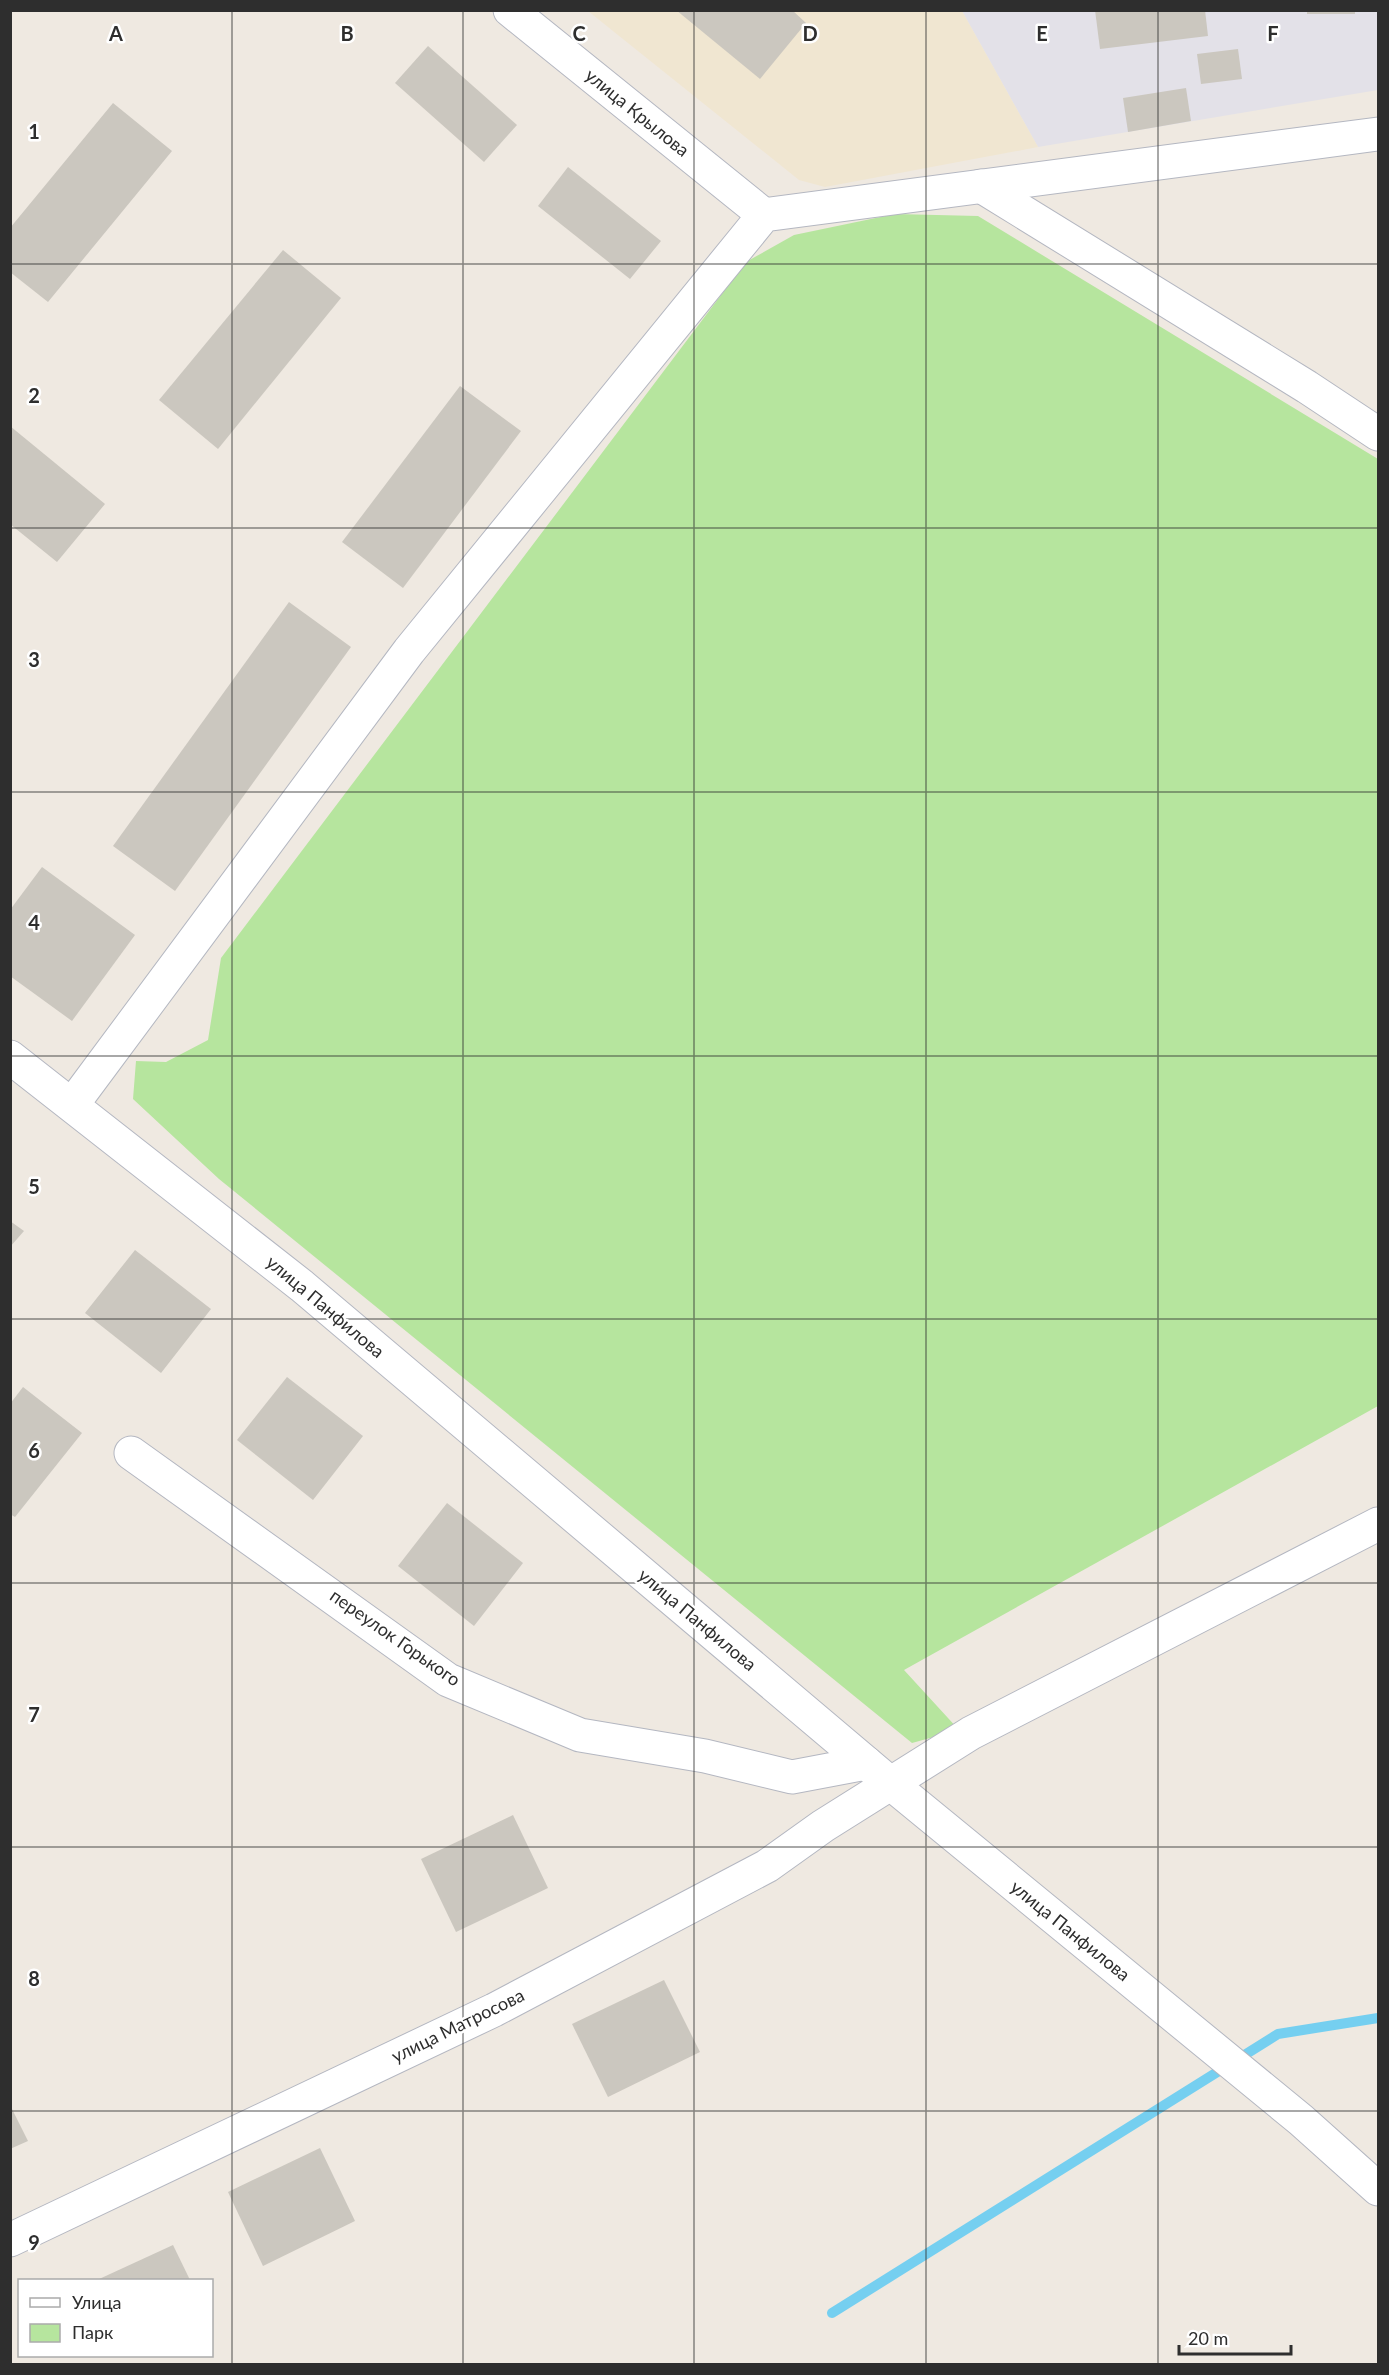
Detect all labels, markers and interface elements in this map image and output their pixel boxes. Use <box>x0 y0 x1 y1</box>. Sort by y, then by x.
text: A <box>108 21 123 45</box>
text: B <box>340 21 354 45</box>
text: C <box>572 21 586 45</box>
text: D <box>802 21 818 45</box>
text: E <box>1036 21 1048 45</box>
text: F <box>1267 21 1279 45</box>
street label: улица Крылова <box>581 64 694 161</box>
text: 1 <box>28 119 40 143</box>
text: 2 <box>28 383 40 407</box>
text: 3 <box>28 647 40 671</box>
text: 4 <box>28 910 40 934</box>
text: 5 <box>28 1174 40 1198</box>
street label: улица Панфилова <box>262 1250 389 1362</box>
text: 6 <box>28 1438 40 1462</box>
street label: улица Панфилова <box>634 1563 761 1675</box>
street label: переулок Горького <box>326 1584 465 1690</box>
text: 7 <box>28 1702 40 1726</box>
street label: улица Панфилова <box>1006 1875 1135 1985</box>
text: 8 <box>28 1966 40 1990</box>
street label: улица Матросова <box>388 1983 527 2067</box>
text: 9 <box>28 2230 40 2254</box>
legend <box>18 2279 213 2357</box>
text: Улица <box>72 2291 122 2313</box>
scale bar <box>1179 2318 1292 2356</box>
text: Парк <box>72 2321 114 2343</box>
text: 20 m <box>1188 2327 1228 2349</box>

